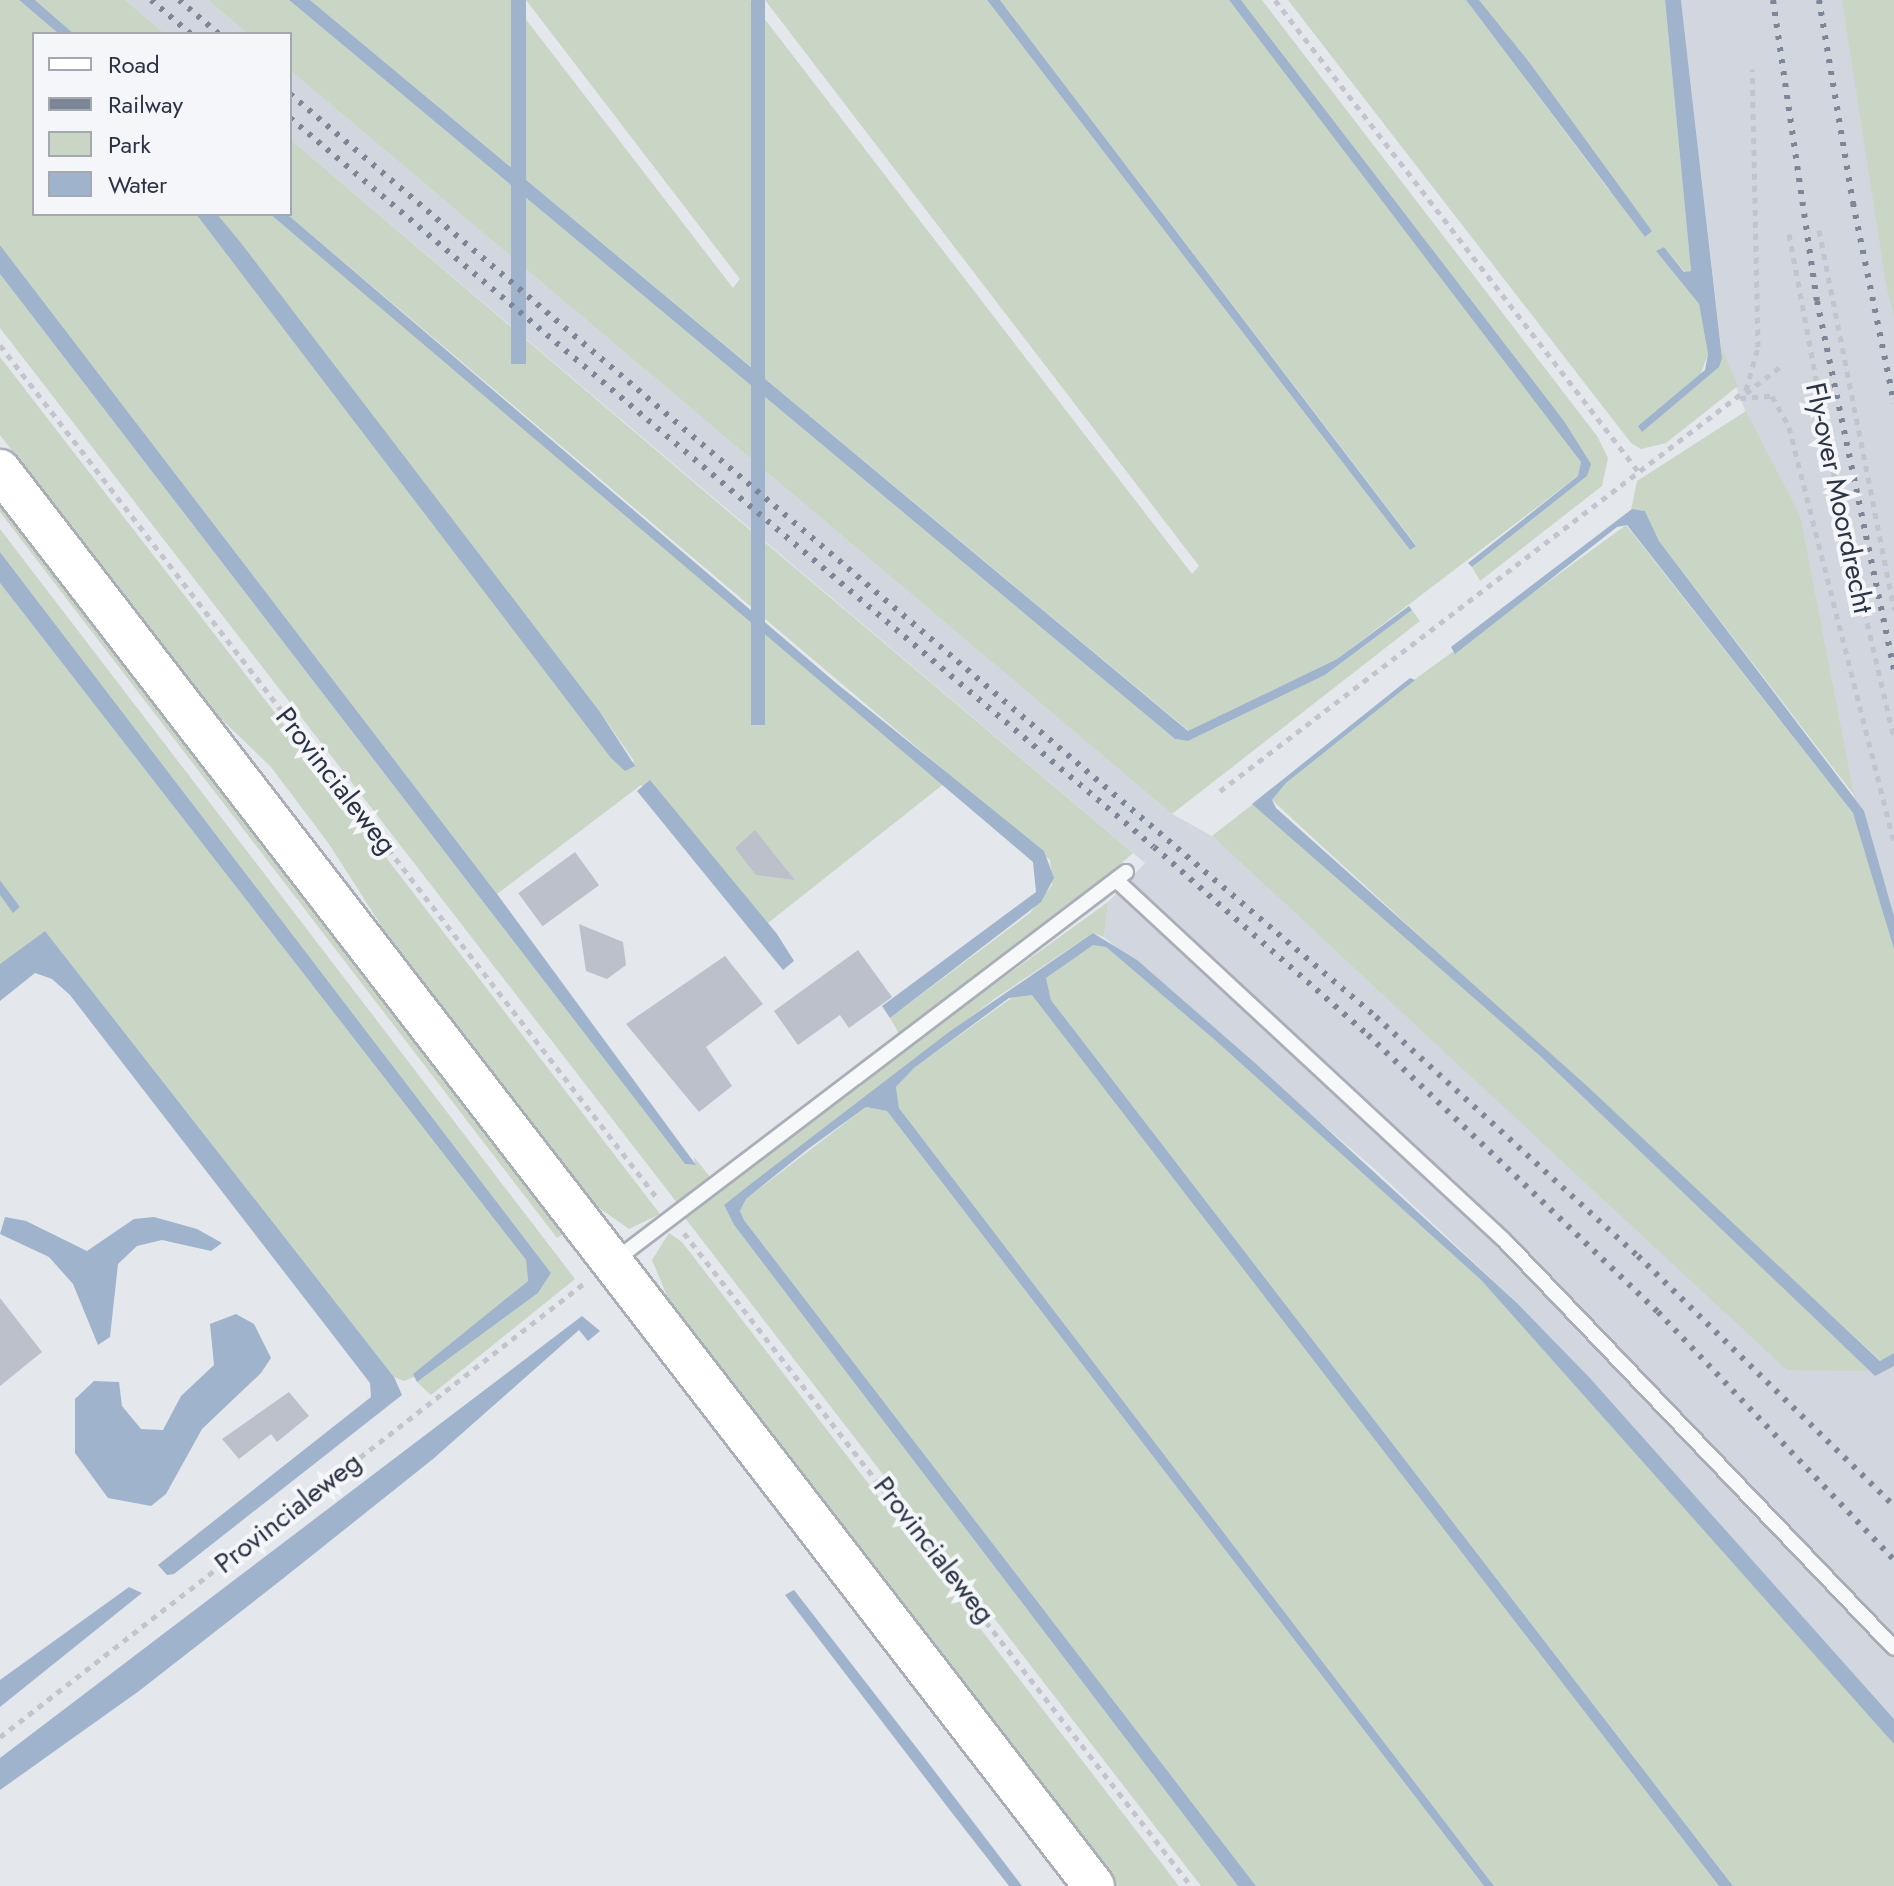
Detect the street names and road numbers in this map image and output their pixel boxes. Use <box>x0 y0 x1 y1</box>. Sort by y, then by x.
street label: Fly-over Moordrecht <box>1798 380 1880 616</box>
street label: Provincialeweg <box>268 701 404 861</box>
street label: Provincialeweg <box>208 1445 368 1581</box>
street label: Provincialeweg <box>866 1470 1002 1630</box>

